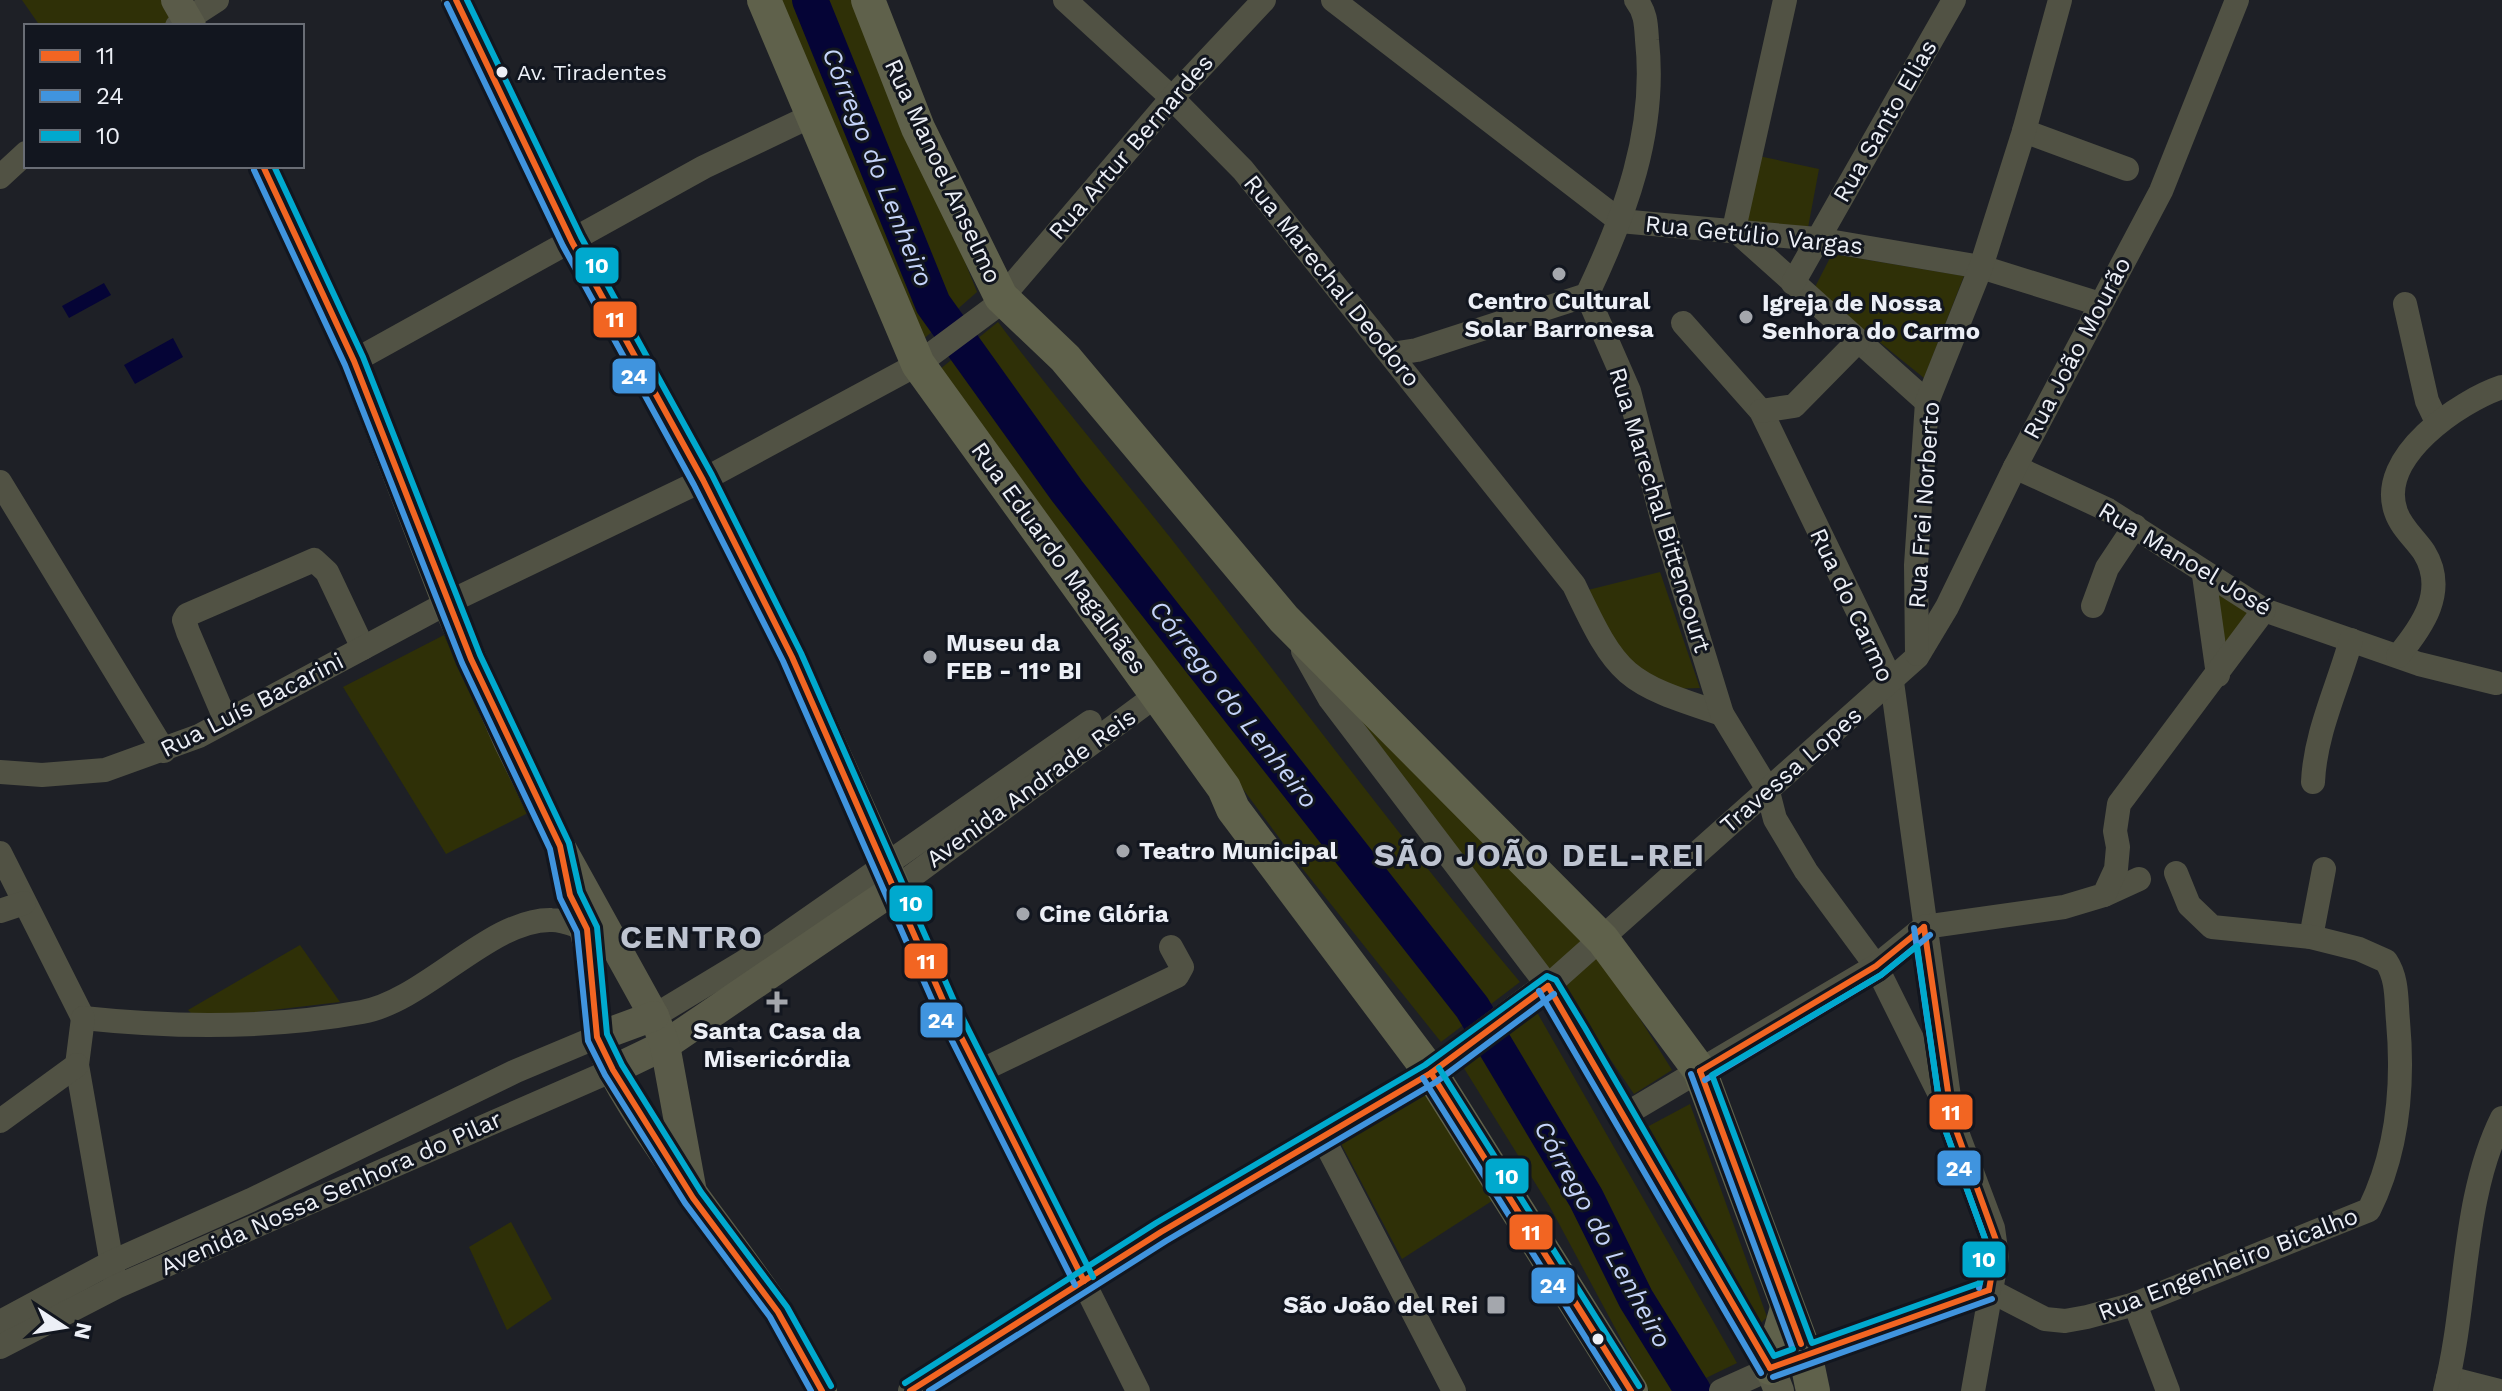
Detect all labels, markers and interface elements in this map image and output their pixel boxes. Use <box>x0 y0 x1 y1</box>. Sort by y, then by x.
legend <box>24 24 304 168</box>
street label: Rua Santo Elias <box>1827 35 1943 207</box>
text: 11 <box>96 42 115 70</box>
water label: Córrego do Lenheiro <box>816 43 940 291</box>
street label: Rua Artur Bernardes <box>1043 49 1219 245</box>
street label: Rua Manoel Anselmo <box>879 54 1007 288</box>
place label: Av. Tiradentes <box>517 60 667 85</box>
marker: Av. Tiradentes <box>494 64 510 80</box>
text: 24 <box>96 82 124 110</box>
text: 10 <box>96 122 120 150</box>
street label: Rua Marechal Deodoro <box>1238 169 1426 393</box>
street label: Rua Getúlio Vargas <box>1644 210 1864 260</box>
line badge: 10 <box>574 246 620 285</box>
street label: Rua João Mourão <box>2017 252 2137 444</box>
text: 10 <box>585 253 609 278</box>
marker: Centro Cultural Solar Barronesa <box>1550 265 1568 283</box>
place label: Centro Cultural Solar Barronesa <box>1464 287 1654 343</box>
place label: Igreja de Nossa Senhora do Carmo <box>1762 289 1980 345</box>
line badge: 11 <box>592 300 638 339</box>
text: 11 <box>606 307 624 332</box>
marker: Igreja de Nossa Senhora do Carmo <box>1737 308 1755 326</box>
line badge: 24 <box>611 357 657 395</box>
text: 24 <box>620 364 648 389</box>
street label: Rua Marechal Bittencourt <box>1603 364 1717 656</box>
street label: Rua Frei Norberto <box>1903 401 1945 609</box>
street label: Rua Eduardo Magalhães <box>965 437 1153 679</box>
street label: Rua Manoel José <box>2093 496 2277 622</box>
street label: Rua do Carmo <box>1804 524 1900 686</box>
water label: Córrego do Lenheiro <box>1144 594 1324 814</box>
place label: Museu da FEB - 11° BI <box>946 629 1082 685</box>
street label: Rua Luís Bacarini <box>156 647 348 763</box>
marker: Museu da FEB - 11° BI <box>921 648 939 666</box>
street label: Travessa Lopes <box>1715 701 1867 839</box>
street label: Avenida Andrade Reis <box>921 703 1141 873</box>
district label: SÃO JOÃO DEL-REI <box>1374 836 1706 874</box>
place label: Teatro Municipal <box>1139 837 1338 865</box>
marker: Teatro Municipal <box>1114 842 1132 860</box>
line badge: 10 <box>888 884 934 923</box>
text: 10 <box>899 891 923 916</box>
place label: Cine Glória <box>1039 900 1169 928</box>
marker: Cine Glória <box>1014 905 1032 923</box>
district label: CENTRO <box>620 918 764 956</box>
line badge: 11 <box>903 942 949 980</box>
text: 11 <box>917 949 935 974</box>
marker: Santa Casa da Misericórdia <box>766 991 788 1013</box>
line badge: 24 <box>919 1001 964 1039</box>
text: 24 <box>927 1008 955 1033</box>
place label: Santa Casa da Misericórdia <box>693 1017 861 1073</box>
line badge: 11 <box>1928 1093 1974 1131</box>
text: 11 <box>1942 1100 1960 1125</box>
street label: Avenida Nossa Senhora do Pilar <box>156 1105 506 1281</box>
water label: Córrego do Lenheiro <box>1528 1115 1678 1353</box>
line badge: 24 <box>1936 1149 1982 1187</box>
text: 24 <box>1945 1156 1973 1181</box>
line badge: 10 <box>1484 1157 1530 1195</box>
text: 10 <box>1495 1164 1519 1189</box>
street label: Rua Engenheiro Bicalho <box>2094 1201 2362 1327</box>
line badge: 11 <box>1508 1213 1554 1251</box>
text: 11 <box>1522 1220 1540 1245</box>
line badge: 10 <box>1961 1240 2007 1279</box>
text: 10 <box>1972 1247 1996 1272</box>
line badge: 24 <box>1530 1266 1576 1305</box>
text: 24 <box>1539 1273 1567 1298</box>
north arrow <box>24 1287 104 1367</box>
place label: São João del Rei <box>1283 1291 1478 1319</box>
marker: São João del Rei <box>1485 1294 1507 1316</box>
text: N <box>69 1320 97 1342</box>
unlabelled marker <box>1590 1331 1606 1347</box>

